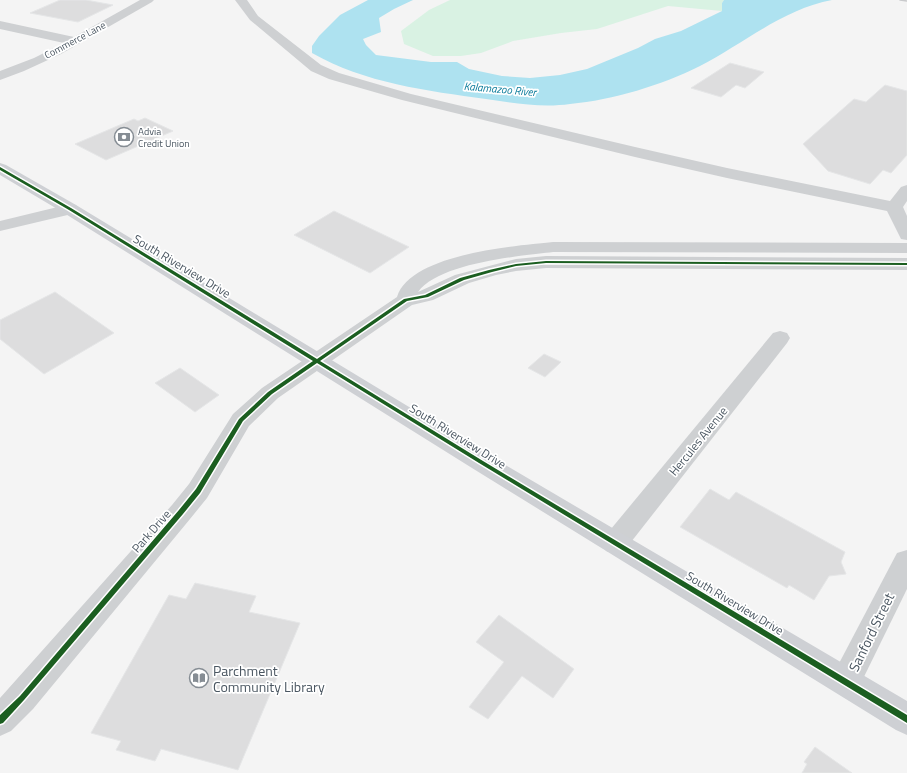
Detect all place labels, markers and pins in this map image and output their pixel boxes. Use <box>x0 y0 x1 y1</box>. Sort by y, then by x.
place label: Advia Credit Union <box>138 124 190 151</box>
bank icon: Advia Credit Union <box>113 126 135 148</box>
place label: Parchment Community Library <box>213 660 325 697</box>
library icon: Parchment Community Library <box>188 667 210 689</box>

